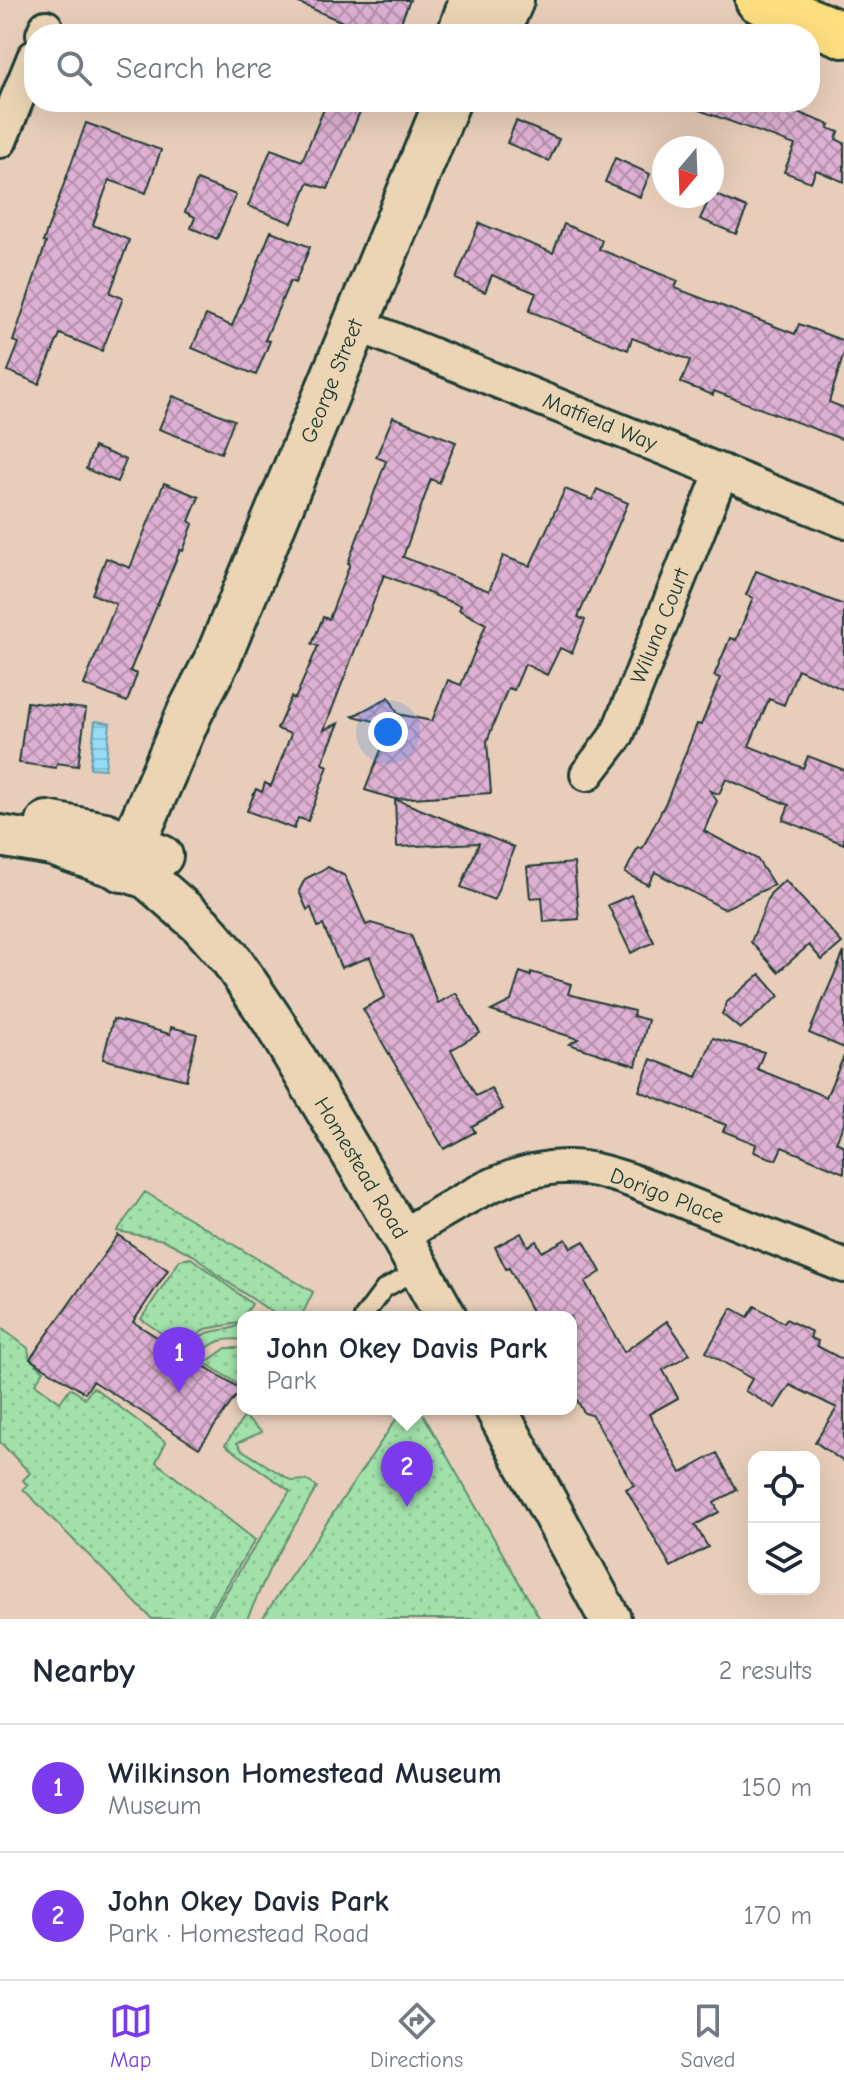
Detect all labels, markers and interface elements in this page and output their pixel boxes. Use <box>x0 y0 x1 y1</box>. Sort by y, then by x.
search box <box>24 24 820 112</box>
icon: search <box>52 46 96 90</box>
text: Search here <box>116 51 272 86</box>
north arrow <box>652 136 724 208</box>
street label: George Street <box>295 314 369 447</box>
street label: Matfield Way <box>539 387 661 457</box>
street label: Wiluna Court <box>625 564 695 688</box>
your location <box>368 712 408 752</box>
street label: Homestead Road <box>309 1093 413 1243</box>
street label: Dorigo Place <box>606 1162 728 1230</box>
popup <box>237 1311 577 1415</box>
pin: 1 <box>153 1327 205 1393</box>
text: John Okey Davis Park <box>267 1331 547 1366</box>
text: Park <box>267 1366 316 1396</box>
pin: 2 <box>381 1441 433 1507</box>
map controls <box>748 1451 820 1595</box>
button: locate <box>748 1451 820 1523</box>
button: layers <box>748 1523 820 1595</box>
text: Nearby <box>32 1651 135 1691</box>
text: 2 results <box>719 1656 812 1686</box>
text: Wilkinson Homestead Museum <box>108 1756 502 1791</box>
text: 1 <box>53 1773 63 1803</box>
text: 150 m <box>742 1773 812 1803</box>
text: Museum <box>108 1791 202 1821</box>
text: John Okey Davis Park <box>108 1884 389 1919</box>
text: 2 <box>52 1901 64 1931</box>
text: 170 m <box>743 1901 812 1931</box>
text: Park · Homestead Road <box>108 1919 369 1949</box>
tab: Map <box>109 1999 153 2073</box>
tab: Directions <box>370 1999 463 2073</box>
tab: Saved <box>680 1999 735 2073</box>

